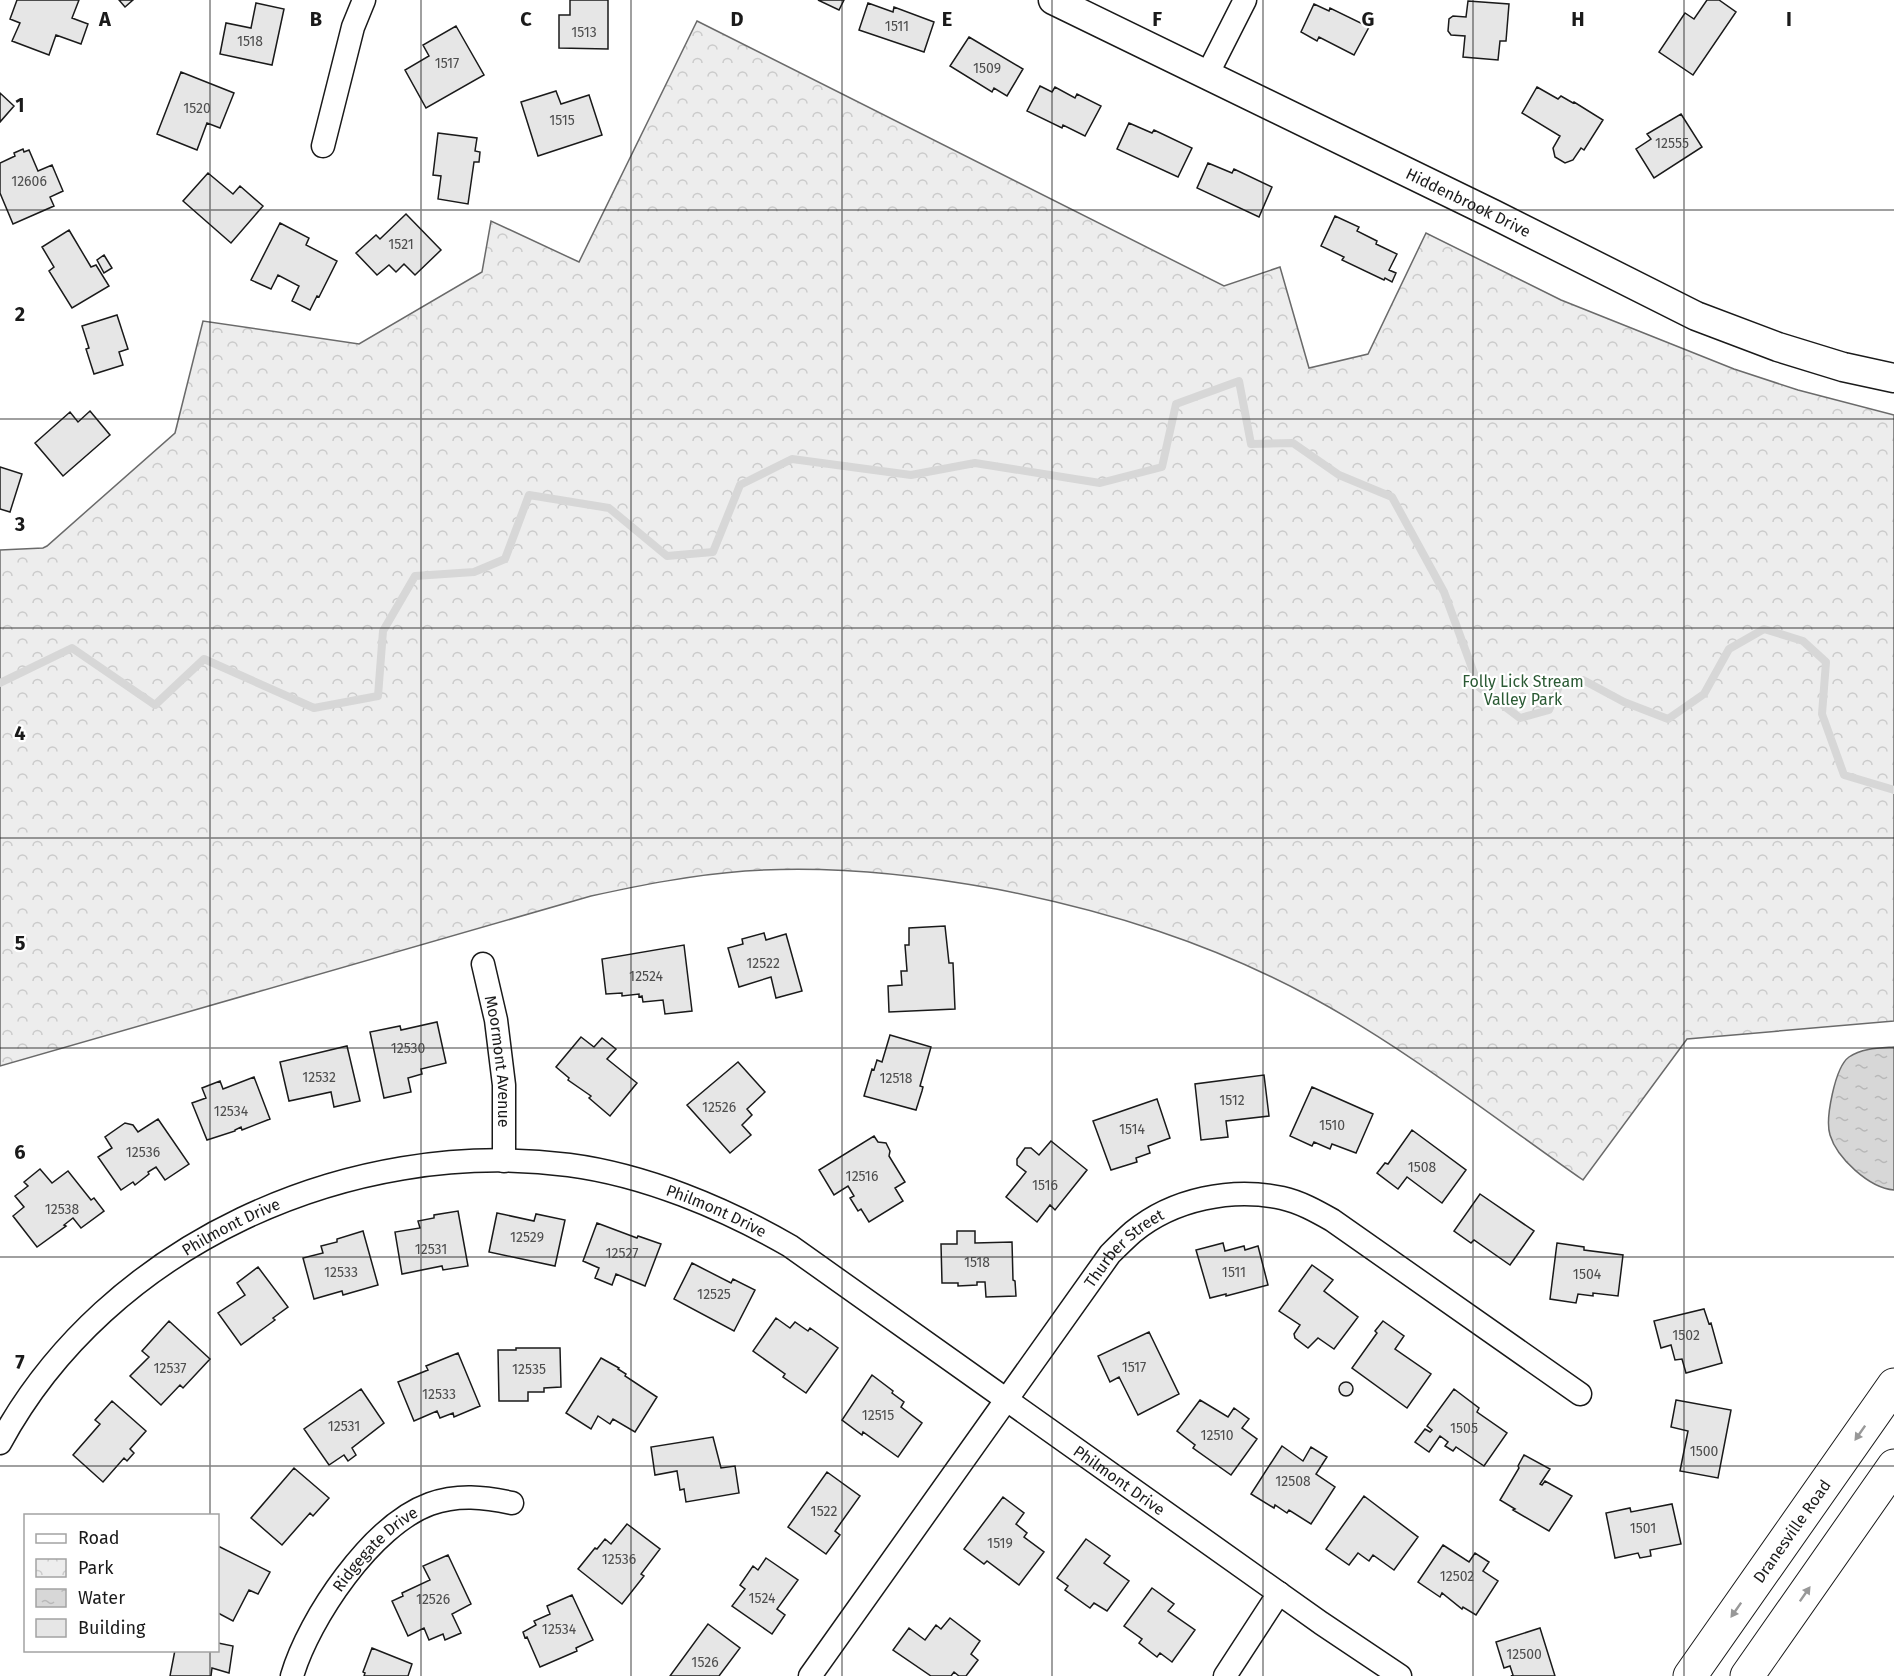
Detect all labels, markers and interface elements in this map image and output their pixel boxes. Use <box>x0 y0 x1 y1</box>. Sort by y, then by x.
text: A <box>98 7 112 31</box>
text: B <box>310 7 322 31</box>
text: C <box>520 7 532 31</box>
text: D <box>730 7 744 31</box>
text: E <box>942 7 952 31</box>
text: F <box>1152 7 1162 31</box>
text: G <box>1362 7 1374 31</box>
text: H <box>1571 7 1585 31</box>
text: I <box>1786 7 1792 31</box>
house number: 1511 <box>885 18 909 35</box>
house number: 1513 <box>571 24 597 41</box>
house number: 1518 <box>237 33 263 50</box>
house number: 1517 <box>435 55 459 72</box>
house number: 1509 <box>973 60 1001 77</box>
text: 1 <box>15 93 25 117</box>
house number: 1520 <box>183 100 211 117</box>
house number: 1515 <box>549 112 575 129</box>
house number: 12555 <box>1655 135 1689 152</box>
street label: Hiddenbrook Drive <box>1403 164 1534 241</box>
house number: 12606 <box>11 173 47 190</box>
house number: 1521 <box>388 236 414 253</box>
text: 2 <box>15 302 25 326</box>
text: 3 <box>14 512 25 536</box>
park label: Folly Lick Stream Valley Park <box>1462 672 1584 709</box>
text: 4 <box>14 721 26 745</box>
text: 5 <box>15 931 26 955</box>
house number: 12522 <box>746 955 780 972</box>
house number: 12524 <box>629 968 663 985</box>
street label: Moormont Avenue <box>481 994 514 1128</box>
house number: 12530 <box>391 1040 426 1057</box>
house number: 12532 <box>302 1069 336 1086</box>
house number: 12518 <box>879 1070 913 1087</box>
house number: 1512 <box>1219 1092 1245 1109</box>
house number: 12526 <box>702 1099 736 1116</box>
house number: 12534 <box>214 1103 249 1120</box>
house number: 1510 <box>1319 1117 1345 1134</box>
house number: 1514 <box>1119 1121 1145 1138</box>
text: 6 <box>14 1140 26 1164</box>
house number: 12536 <box>126 1144 160 1161</box>
house number: 1508 <box>1408 1159 1437 1176</box>
house number: 12516 <box>846 1168 878 1185</box>
house number: 1516 <box>1032 1177 1058 1194</box>
street label: Philmont Drive <box>664 1180 770 1241</box>
street label: Philmont Drive <box>178 1194 283 1259</box>
house number: 12538 <box>45 1201 80 1218</box>
street label: Thurber Street <box>1080 1204 1167 1291</box>
house number: 12529 <box>510 1229 544 1246</box>
house number: 12531 <box>415 1241 447 1258</box>
house number: 12527 <box>606 1245 638 1262</box>
house number: 1518 <box>964 1254 990 1271</box>
house number: 12533 <box>324 1264 358 1281</box>
house number: 1511 <box>1222 1264 1246 1281</box>
house number: 1504 <box>1573 1266 1602 1283</box>
house number: 12525 <box>697 1286 731 1303</box>
house number: 1502 <box>1672 1327 1700 1344</box>
text: 7 <box>15 1350 25 1374</box>
house number: 1517 <box>1122 1359 1146 1376</box>
house number: 12537 <box>153 1360 187 1377</box>
house number: 12535 <box>512 1361 546 1378</box>
house number: 12533 <box>422 1386 456 1403</box>
house number: 12515 <box>862 1407 894 1424</box>
house number: 12531 <box>328 1418 360 1435</box>
house number: 1505 <box>1450 1420 1478 1437</box>
one-way arrow <box>1855 1425 1866 1441</box>
house number: 12510 <box>1200 1427 1234 1444</box>
street label: Philmont Drive <box>1070 1441 1169 1519</box>
house number: 1500 <box>1690 1443 1719 1460</box>
house number: 12508 <box>1275 1473 1311 1490</box>
street label: Dranesville Road <box>1749 1476 1834 1586</box>
street label: Ridgegate Drive <box>328 1502 421 1595</box>
house number: 1522 <box>811 1503 837 1520</box>
legend <box>24 1514 219 1652</box>
house number: 1501 <box>1630 1520 1656 1537</box>
text: Road <box>78 1527 120 1549</box>
house number: 1519 <box>987 1535 1013 1552</box>
house number: 12536 <box>602 1551 636 1568</box>
text: Park <box>78 1557 114 1579</box>
house number: 12502 <box>1440 1568 1474 1585</box>
one-way arrow <box>1799 1586 1811 1602</box>
text: Water <box>78 1587 125 1609</box>
house number: 1524 <box>749 1590 776 1607</box>
house number: 12526 <box>416 1591 450 1608</box>
one-way arrow <box>1730 1601 1742 1617</box>
text: Building <box>78 1617 146 1639</box>
house number: 12534 <box>542 1621 577 1638</box>
house number: 12500 <box>1506 1646 1542 1663</box>
house number: 1526 <box>691 1654 719 1671</box>

